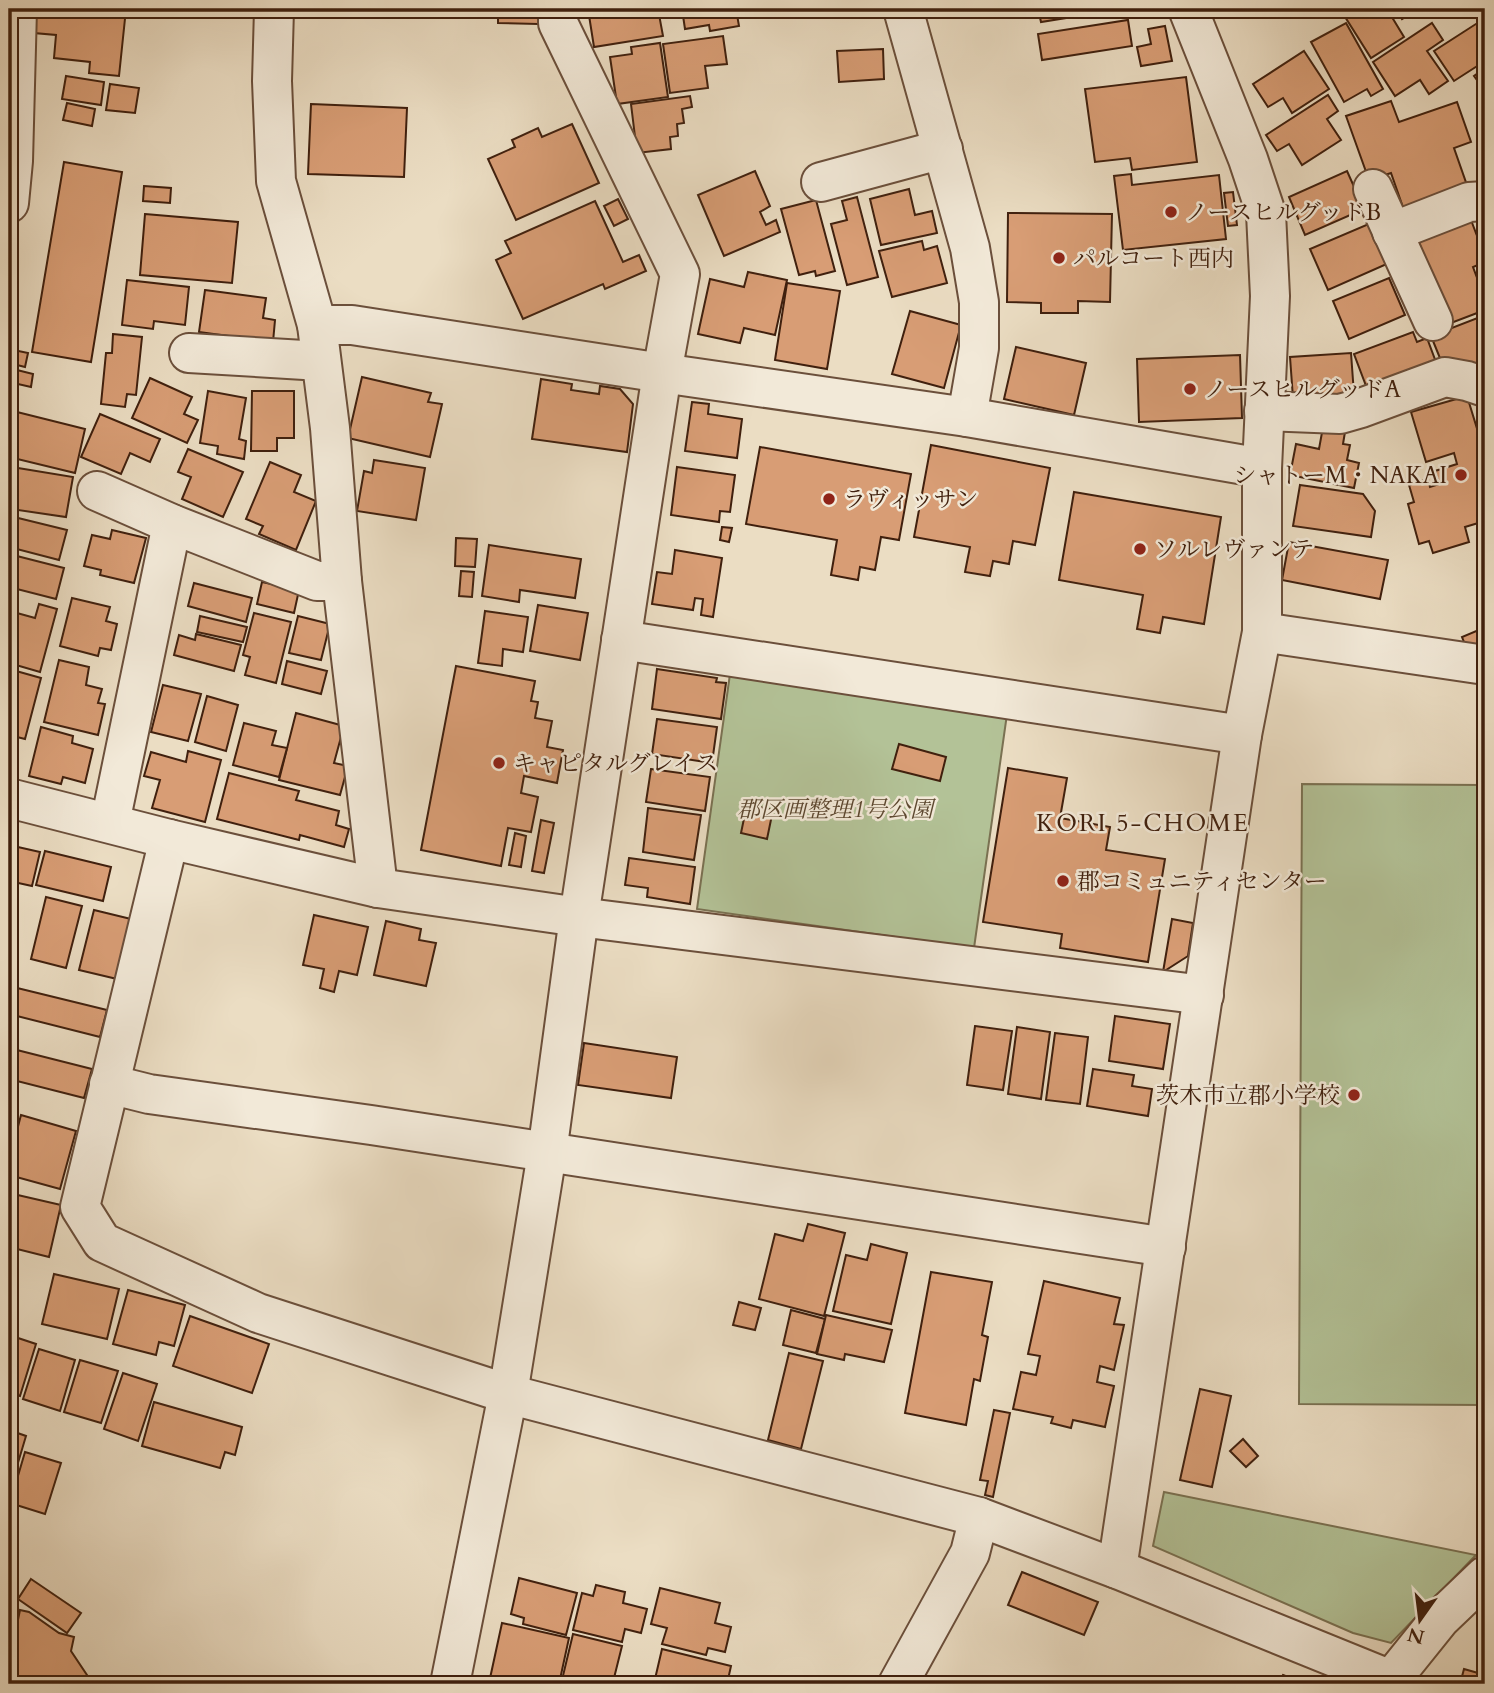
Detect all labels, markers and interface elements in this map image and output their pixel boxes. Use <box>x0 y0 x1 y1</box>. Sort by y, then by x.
place label: ノースヒルグッドB <box>1185 197 1381 228</box>
marker: ノースヒルグッドB <box>1163 204 1179 220</box>
place label: パルコート西内 <box>1073 243 1234 274</box>
marker: パルコート西内 <box>1051 250 1067 266</box>
place label: ノースヒルグッドA <box>1204 374 1402 405</box>
marker: ノースヒルグッドA <box>1182 381 1198 397</box>
place label: シャトーM・NAKAI <box>1233 460 1447 491</box>
marker: シャトーM・NAKAI <box>1453 467 1469 483</box>
place label: ラヴィッサン <box>843 484 978 515</box>
marker: ラヴィッサン <box>821 491 837 507</box>
place label: ソルレヴァンテ <box>1154 534 1314 565</box>
marker: ソルレヴァンテ <box>1132 541 1148 557</box>
place label: キャピタルグレイス <box>513 748 718 779</box>
marker: キャピタルグレイス <box>491 755 507 771</box>
park label: 郡区画整理1号公園 <box>737 794 937 825</box>
district label: KORI 5-CHOME <box>1036 807 1250 840</box>
place label: 郡コミュニティセンター <box>1077 866 1327 897</box>
marker: 郡コミュニティセンター <box>1055 873 1071 889</box>
place label: 茨木市立郡小学校 <box>1156 1080 1340 1111</box>
marker: 茨木市立郡小学校 <box>1346 1087 1362 1103</box>
north arrow <box>1386 1584 1456 1654</box>
text: N <box>1404 1621 1427 1650</box>

